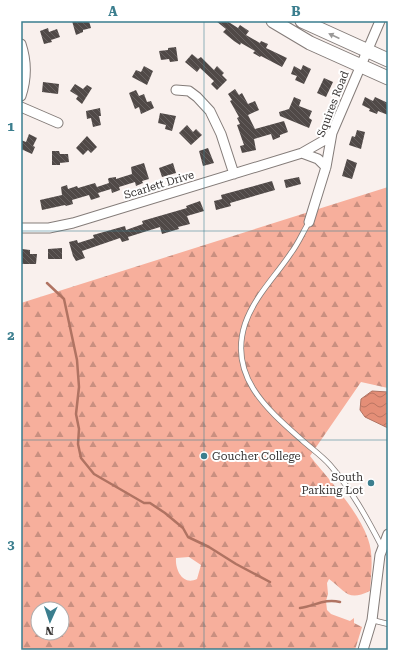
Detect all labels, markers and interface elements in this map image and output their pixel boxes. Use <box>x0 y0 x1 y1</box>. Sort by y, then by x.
text: A <box>108 4 118 19</box>
text: B <box>291 4 301 19</box>
one-way arrow <box>329 33 340 39</box>
street label: Squires Road <box>314 69 352 139</box>
text: 1 <box>7 119 15 134</box>
street label: Scarlett Drive <box>122 168 196 202</box>
text: 2 <box>7 328 15 343</box>
place label: Goucher College <box>212 450 300 463</box>
marker: Goucher College <box>199 451 209 461</box>
place label: South Parking Lot <box>301 471 363 497</box>
marker: South Parking Lot <box>366 478 376 488</box>
text: 3 <box>7 537 15 552</box>
north arrow <box>30 601 70 641</box>
text: N <box>44 624 54 637</box>

